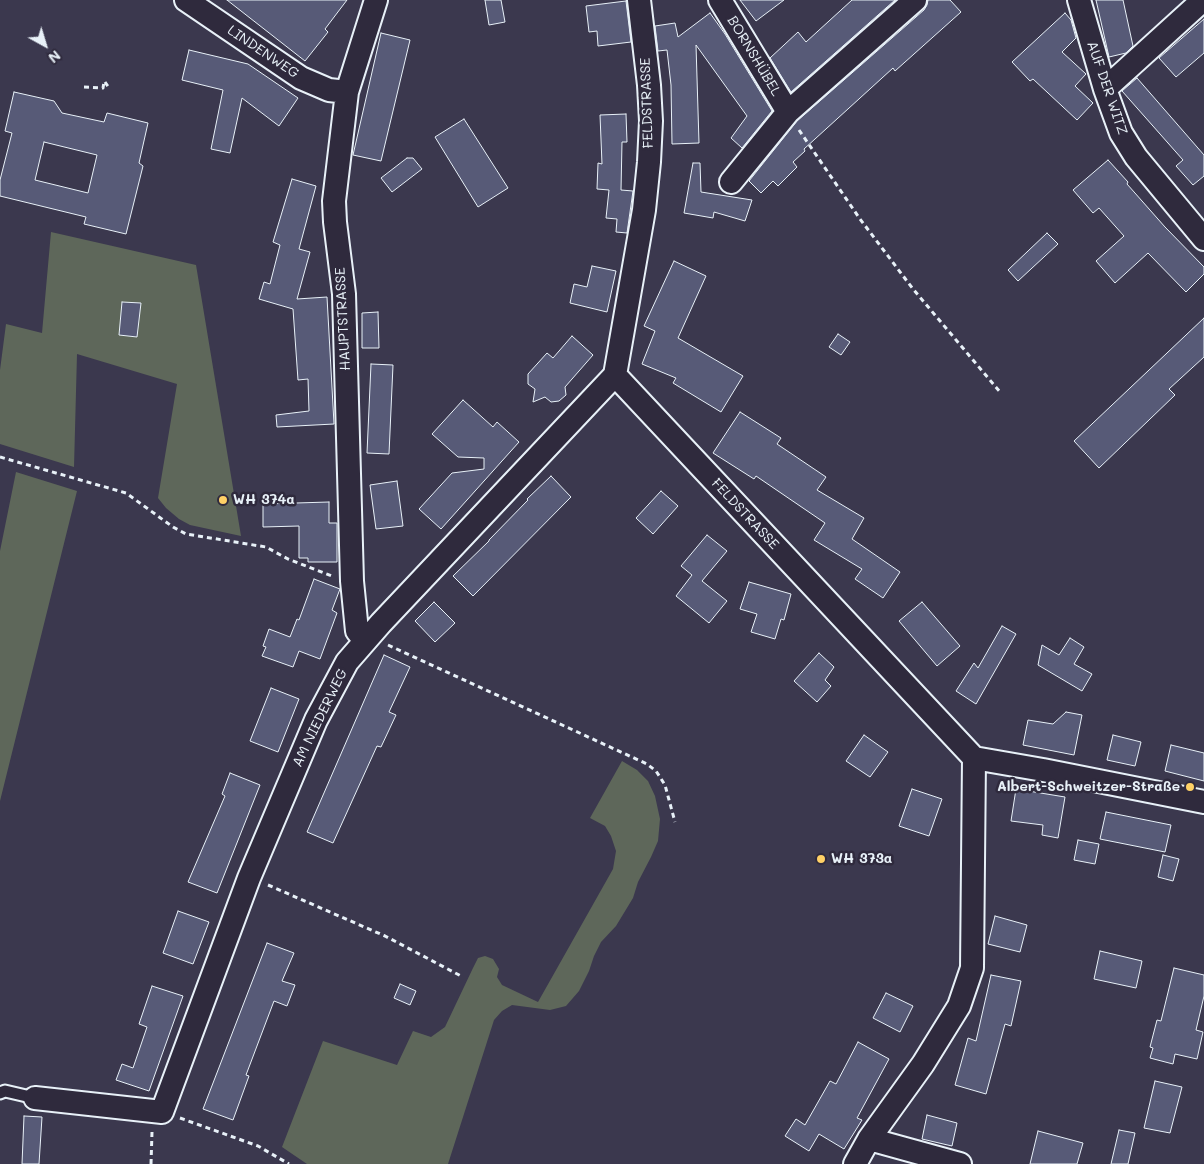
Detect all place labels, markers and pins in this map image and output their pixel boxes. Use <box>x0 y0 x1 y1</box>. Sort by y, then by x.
place label: WH 374a <box>233 492 295 508</box>
marker: WH 374a <box>217 494 229 506</box>
place label: Albert-Schweitzer-Straße <box>997 779 1180 795</box>
marker: Albert-Schweitzer-Straße <box>1184 781 1196 793</box>
place label: WH 373a <box>831 851 892 867</box>
marker: WH 373a <box>815 853 827 865</box>

